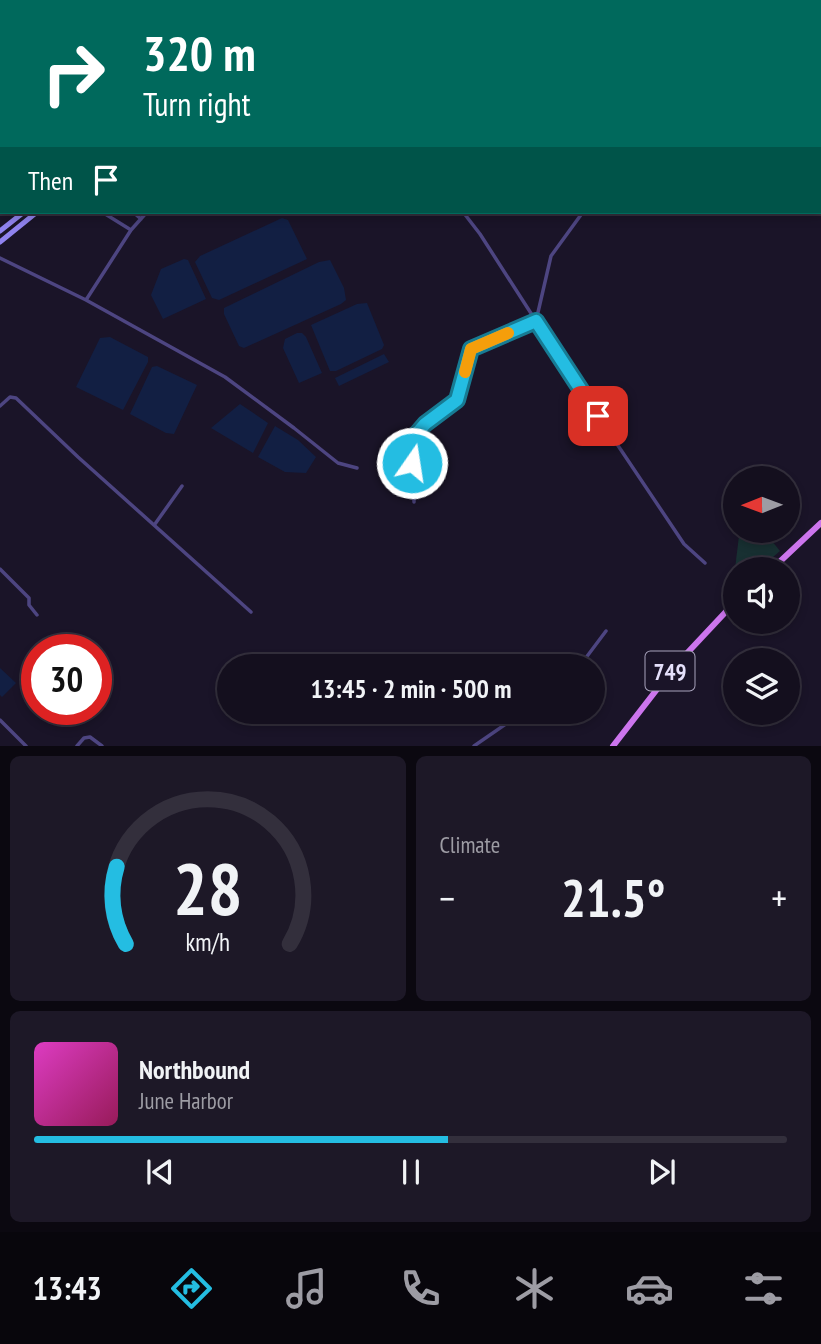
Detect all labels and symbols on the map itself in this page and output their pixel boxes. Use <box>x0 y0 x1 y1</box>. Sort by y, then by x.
pin <box>568 386 628 446</box>
position arrow <box>375 426 449 500</box>
north arrow <box>723 466 800 542</box>
speed limit sign: 30 <box>21 634 112 725</box>
road number: 749 <box>646 652 694 691</box>

